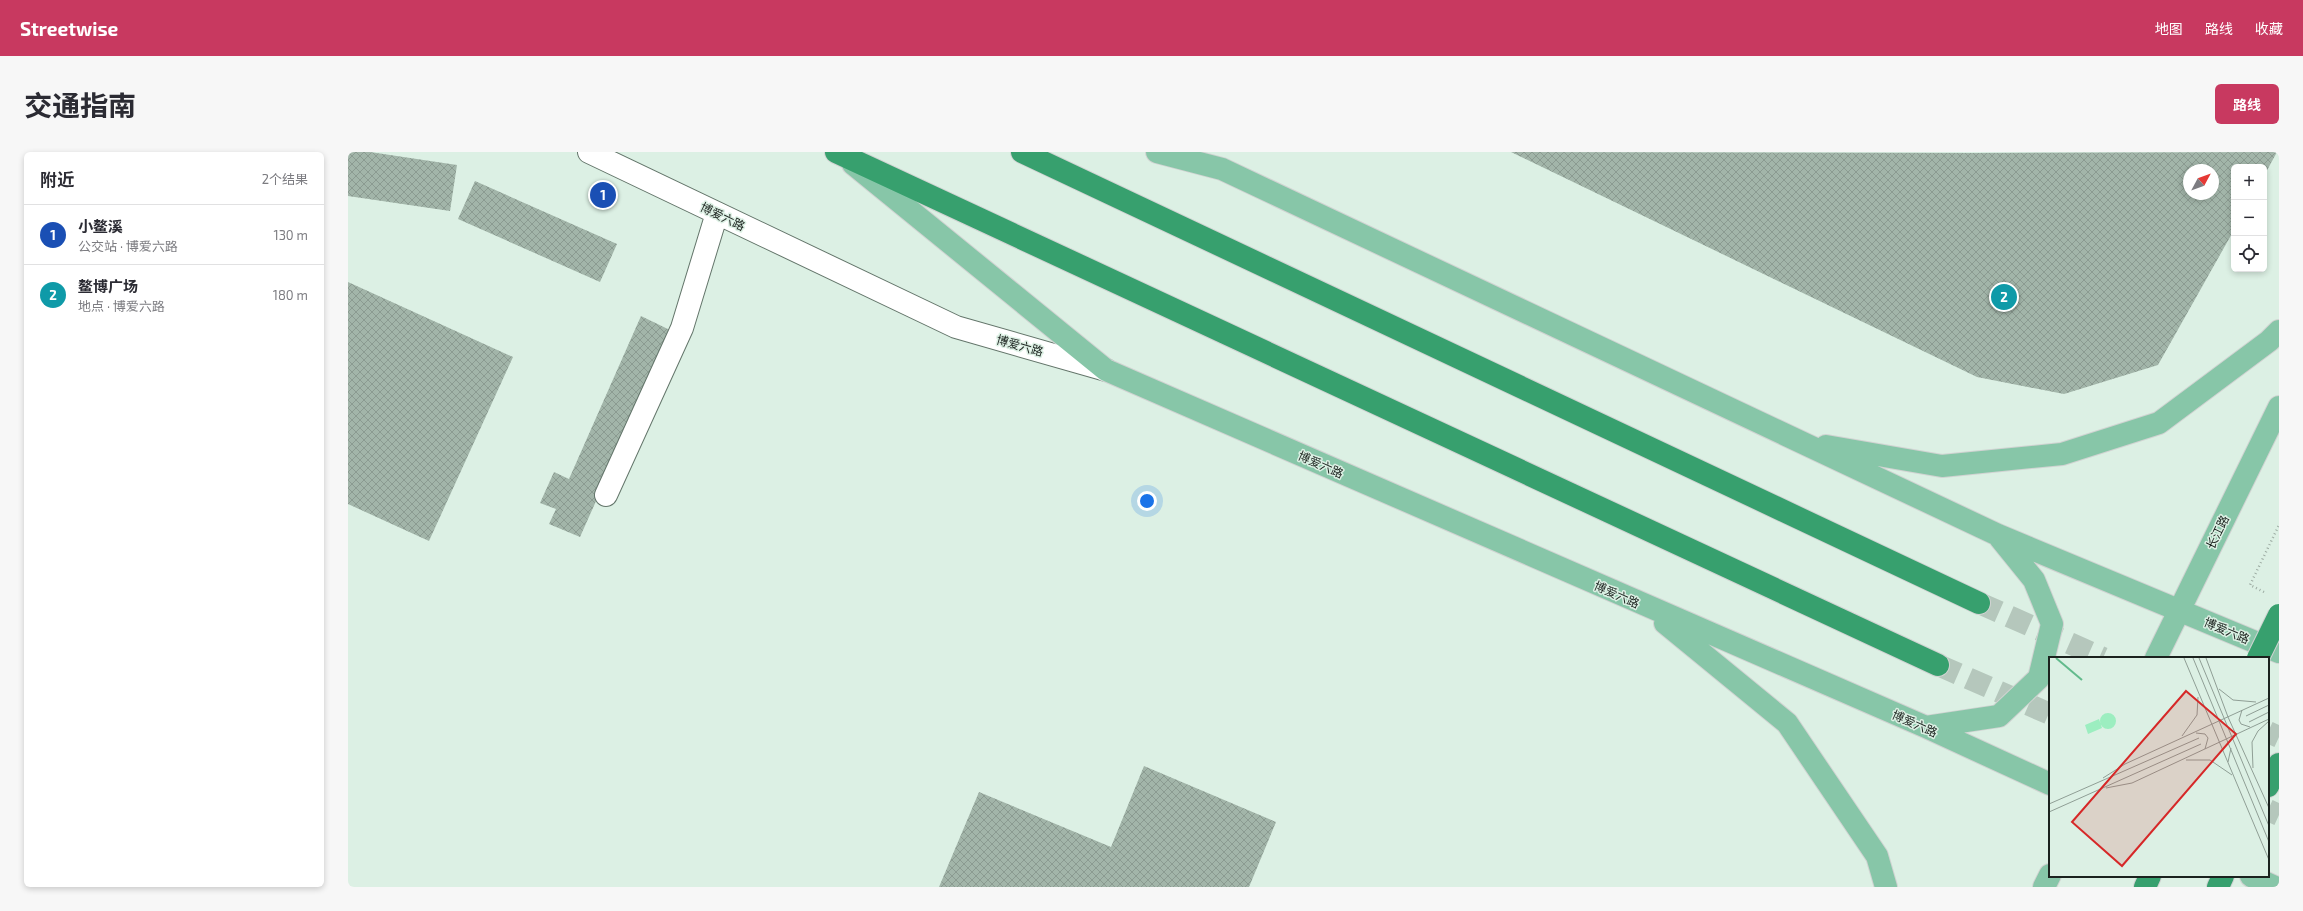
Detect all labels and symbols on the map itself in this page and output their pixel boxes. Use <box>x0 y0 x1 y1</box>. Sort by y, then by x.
north arrow <box>2183 164 2219 200</box>
pin: 1 <box>590 180 616 210</box>
street label: 博爱六路 <box>698 199 748 233</box>
pin: 2 <box>1991 282 2017 312</box>
street label: 博爱六路 <box>995 332 1045 358</box>
street label: 博爱六路 <box>1296 448 1346 480</box>
your location <box>1137 491 1157 511</box>
street label: 长江路 <box>2203 513 2231 551</box>
street label: 博爱六路 <box>1592 578 1642 610</box>
street label: 博爱六路 <box>2202 614 2252 646</box>
inset map <box>2049 657 2269 877</box>
street label: 博爱六路 <box>1890 707 1940 739</box>

